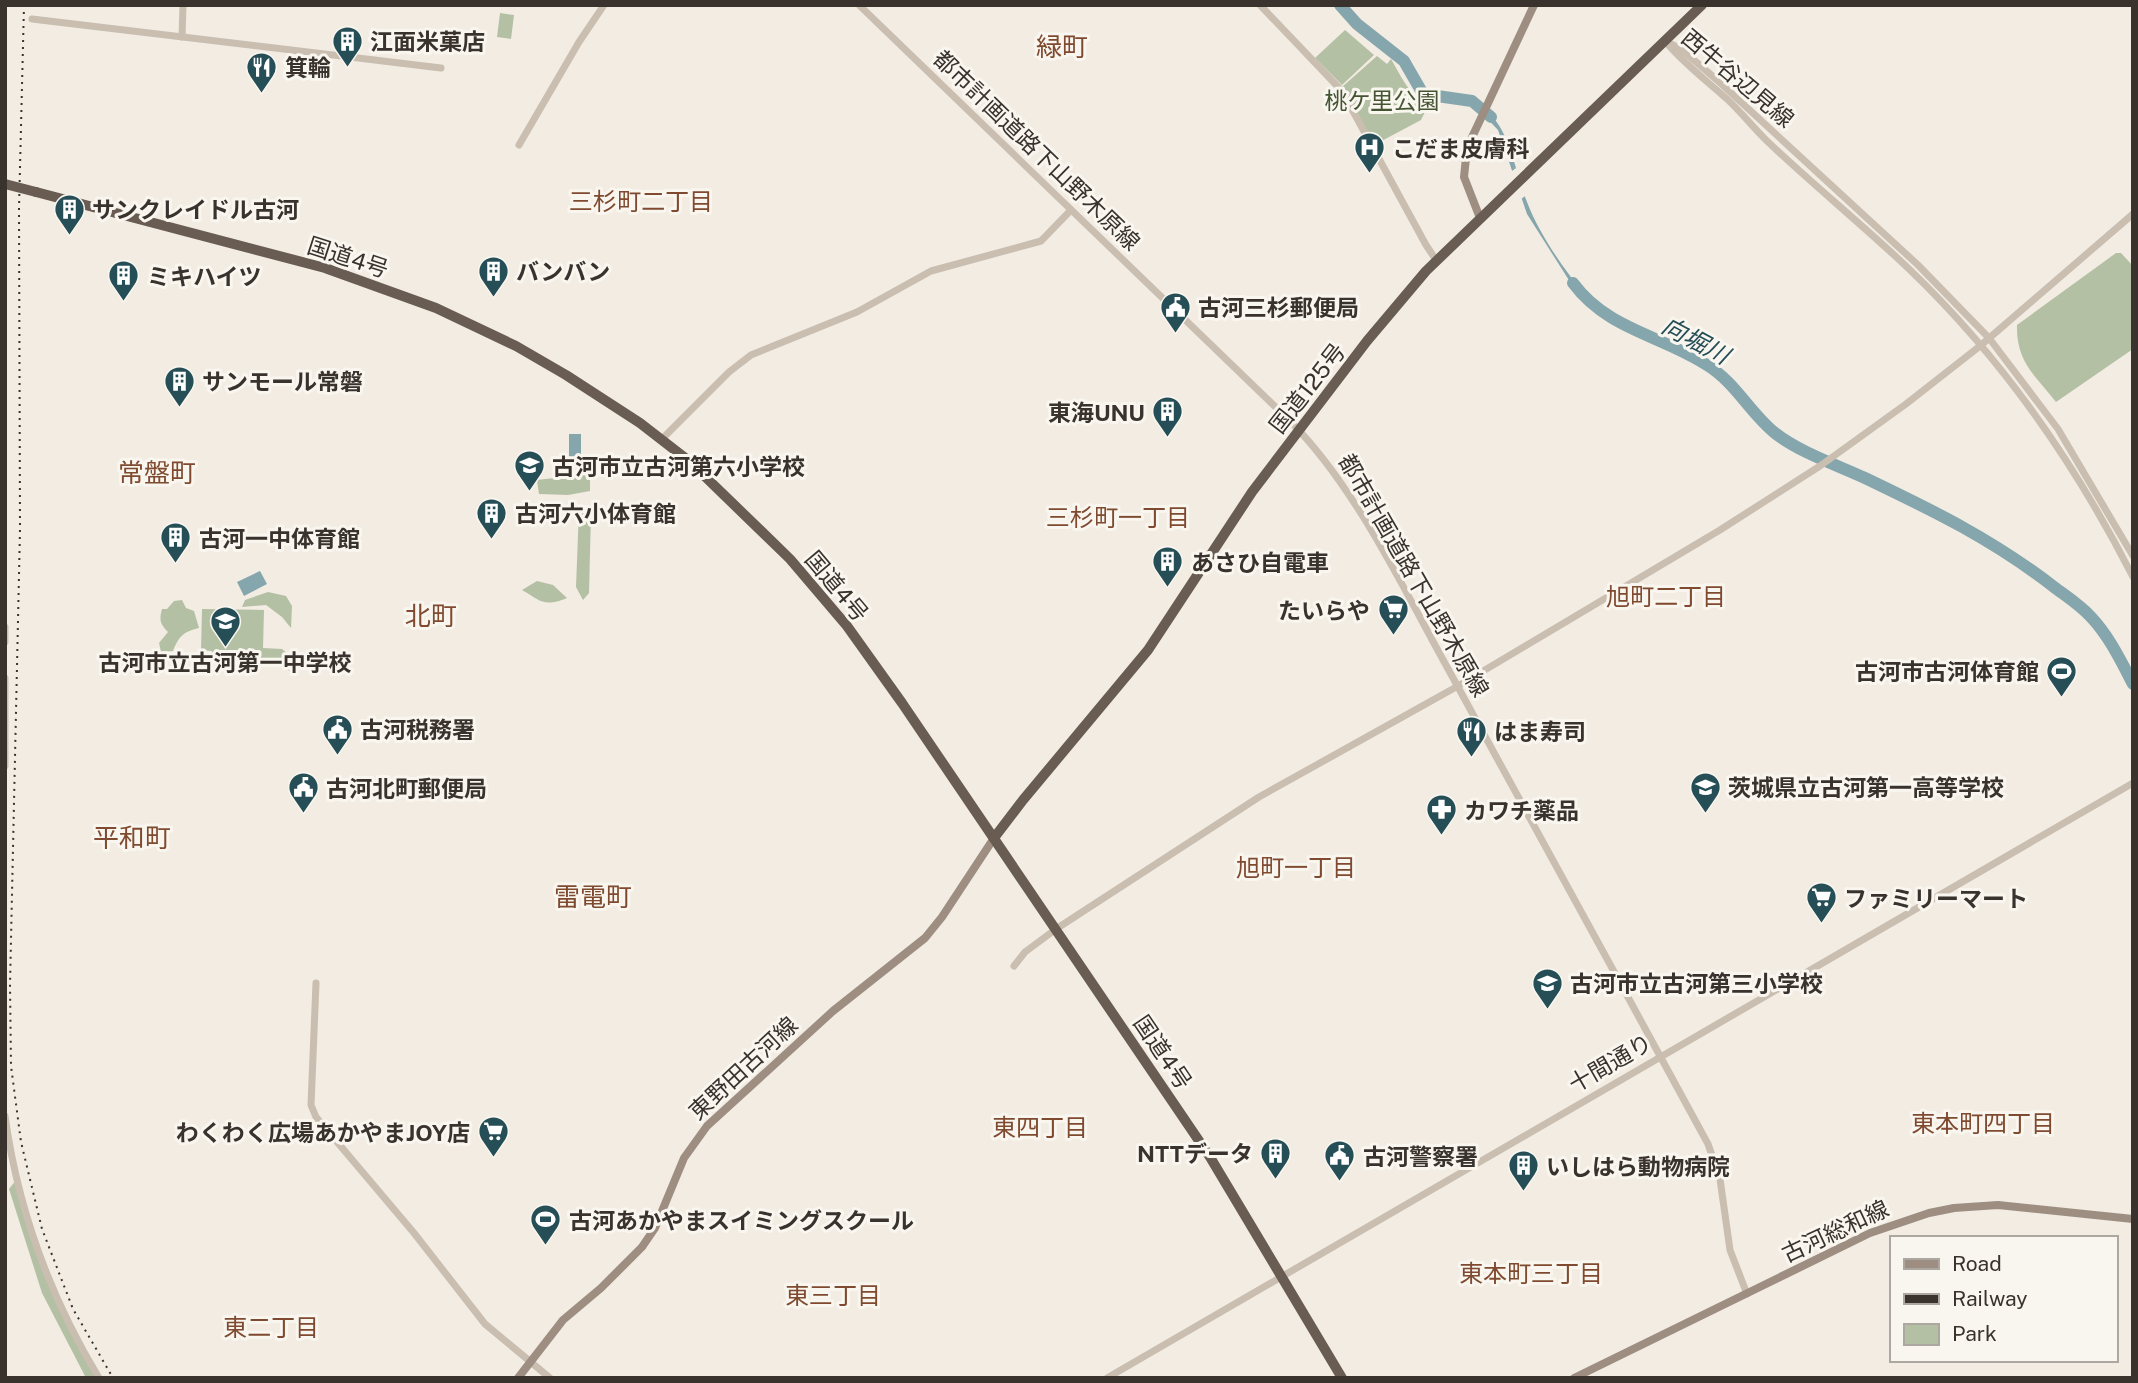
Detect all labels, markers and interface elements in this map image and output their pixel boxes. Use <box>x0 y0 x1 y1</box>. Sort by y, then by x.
street label: 西牛谷辺見線 <box>1676 23 1800 133</box>
building icon: 江面米菓店 <box>330 24 364 68</box>
place label: 江面米菓店 <box>370 28 485 55</box>
district label: 緑町 <box>1036 31 1088 62</box>
street label: 都市計画道路下山野木原線 <box>928 44 1146 256</box>
restaurant icon: 箕輪 <box>245 50 279 94</box>
place label: 箕輪 <box>285 54 331 81</box>
park label: 桃ケ里公園 <box>1325 87 1440 114</box>
hospital icon: こだま皮膚科 <box>1352 131 1386 175</box>
place label: こだま皮膚科 <box>1392 135 1530 162</box>
district label: 三杉町二丁目 <box>569 187 713 215</box>
building icon: サンクレイドル古河 <box>52 192 86 236</box>
place label: サンクレイドル古河 <box>92 196 299 223</box>
street label: 国道4号 <box>304 231 392 283</box>
building icon: バンバン <box>476 254 510 298</box>
place label: バンバン <box>516 258 610 285</box>
building icon: ミキハイツ <box>107 259 141 303</box>
place label: ミキハイツ <box>147 263 262 290</box>
public building icon: 古河三杉郵便局 <box>1158 290 1192 334</box>
place label: 古河三杉郵便局 <box>1198 294 1359 321</box>
water label: 向堀川 <box>1658 311 1737 371</box>
street label: 国道125号 <box>1263 338 1351 438</box>
building icon: サンモール常磐 <box>162 364 196 408</box>
place label: サンモール常磐 <box>202 368 363 395</box>
building icon: 東海UNU <box>1151 395 1185 439</box>
place label: 東海UNU <box>1048 399 1145 426</box>
school or university icon: 古河市立古河第六小学校 <box>512 449 546 493</box>
street label: 都市計画道路下山野木原線 <box>1333 449 1495 701</box>
place label: 古河市立古河第六小学校 <box>552 453 805 480</box>
district label: 常盤町 <box>118 457 196 488</box>
building icon: 古河六小体育館 <box>475 496 509 540</box>
place label: 古河六小体育館 <box>515 500 676 527</box>
district label: 三杉町一丁目 <box>1046 503 1190 531</box>
building icon: 古河一中体育館 <box>159 521 193 565</box>
place label: 古河一中体育館 <box>199 525 360 552</box>
street label: 国道4号 <box>800 545 874 627</box>
building icon: あさひ自電車 <box>1151 545 1185 589</box>
place label: あさひ自電車 <box>1191 549 1329 576</box>
district label: 旭町二丁目 <box>1606 582 1726 610</box>
supermarket icon: たいらや <box>1376 593 1410 637</box>
place label: たいらや <box>1278 597 1370 624</box>
district label: 北町 <box>405 600 457 631</box>
school or university icon: 古河市立古河第一中学校 <box>208 604 242 648</box>
place label: 古河市立古河第一中学校 <box>99 649 352 676</box>
sports icon: 古河市古河体育館 <box>2045 654 2079 698</box>
place label: 古河市古河体育館 <box>1855 658 2039 685</box>
public building icon: 古河税務署 <box>320 712 354 756</box>
restaurant icon: はま寿司 <box>1454 714 1488 758</box>
place label: 古河税務署 <box>360 716 475 743</box>
place label: はま寿司 <box>1494 718 1586 745</box>
school or university icon: 茨城県立古河第一高等学校 <box>1688 770 1722 814</box>
public building icon: 古河北町郵便局 <box>286 771 320 815</box>
place label: 茨城県立古河第一高等学校 <box>1728 774 2004 801</box>
place label: 古河北町郵便局 <box>326 775 487 802</box>
pharmacy icon: カワチ薬品 <box>1424 793 1458 837</box>
place label: カワチ薬品 <box>1464 797 1579 824</box>
district label: 平和町 <box>93 822 171 853</box>
district label: 旭町一丁目 <box>1236 853 1356 881</box>
district label: 雷電町 <box>554 881 632 912</box>
supermarket icon: ファミリーマート <box>1804 881 1838 925</box>
place label: ファミリーマート <box>1844 885 2028 912</box>
school or university icon: 古河市立古河第三小学校 <box>1530 966 1564 1010</box>
place label: 古河市立古河第三小学校 <box>1570 970 1823 997</box>
street label: 国道4号 <box>1128 1010 1198 1094</box>
street label: 東野田古河線 <box>683 1011 803 1125</box>
street label: 十間通り <box>1563 1028 1657 1098</box>
district label: 東本町四丁目 <box>1911 1109 2055 1137</box>
district label: 東四丁目 <box>992 1113 1088 1141</box>
supermarket icon: わくわく広場あかやまJOY店 <box>476 1115 510 1159</box>
place label: わくわく広場あかやまJOY店 <box>176 1119 470 1146</box>
building icon: NTTデータ <box>1259 1136 1293 1180</box>
public building icon: 古河警察署 <box>1323 1139 1357 1183</box>
place label: NTTデータ <box>1137 1140 1253 1167</box>
place label: 古河警察署 <box>1363 1143 1478 1170</box>
building icon: いしはら動物病院 <box>1506 1149 1540 1193</box>
place label: いしはら動物病院 <box>1546 1153 1730 1180</box>
street label: 古河総和線 <box>1777 1194 1893 1268</box>
sports icon: 古河あかやまスイミングスクール <box>529 1203 563 1247</box>
place label: 古河あかやまスイミングスクール <box>569 1207 914 1234</box>
legend <box>1890 1236 2117 1362</box>
text: Road <box>1952 1251 2002 1276</box>
district label: 東本町三丁目 <box>1459 1259 1603 1287</box>
district label: 東三丁目 <box>785 1281 881 1309</box>
text: Railway <box>1952 1286 2028 1311</box>
district label: 東二丁目 <box>223 1313 319 1341</box>
text: Park <box>1952 1321 1997 1346</box>

